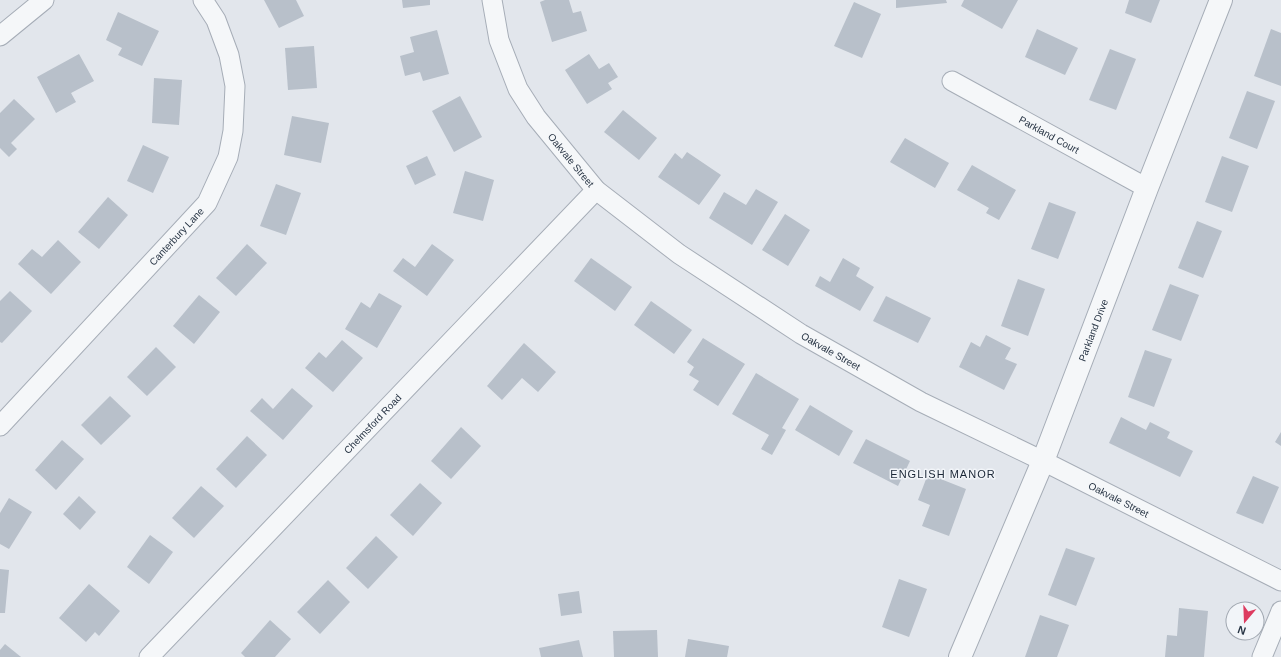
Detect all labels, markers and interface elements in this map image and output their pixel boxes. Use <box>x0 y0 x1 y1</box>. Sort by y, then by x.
street label: Parkland Court <box>1017 114 1081 156</box>
street label: Oakvale Street <box>546 131 596 189</box>
street label: Canterbury Lane <box>147 205 206 268</box>
street label: Parkland Drive <box>1077 297 1110 363</box>
street label: Oakvale Street <box>799 330 862 373</box>
street label: Chelmsford Road <box>342 392 404 456</box>
district label: ENGLISH MANOR <box>890 468 996 480</box>
street label: Oakvale Street <box>1087 480 1151 520</box>
north arrow <box>1225 601 1265 641</box>
text: N <box>1236 623 1247 637</box>

